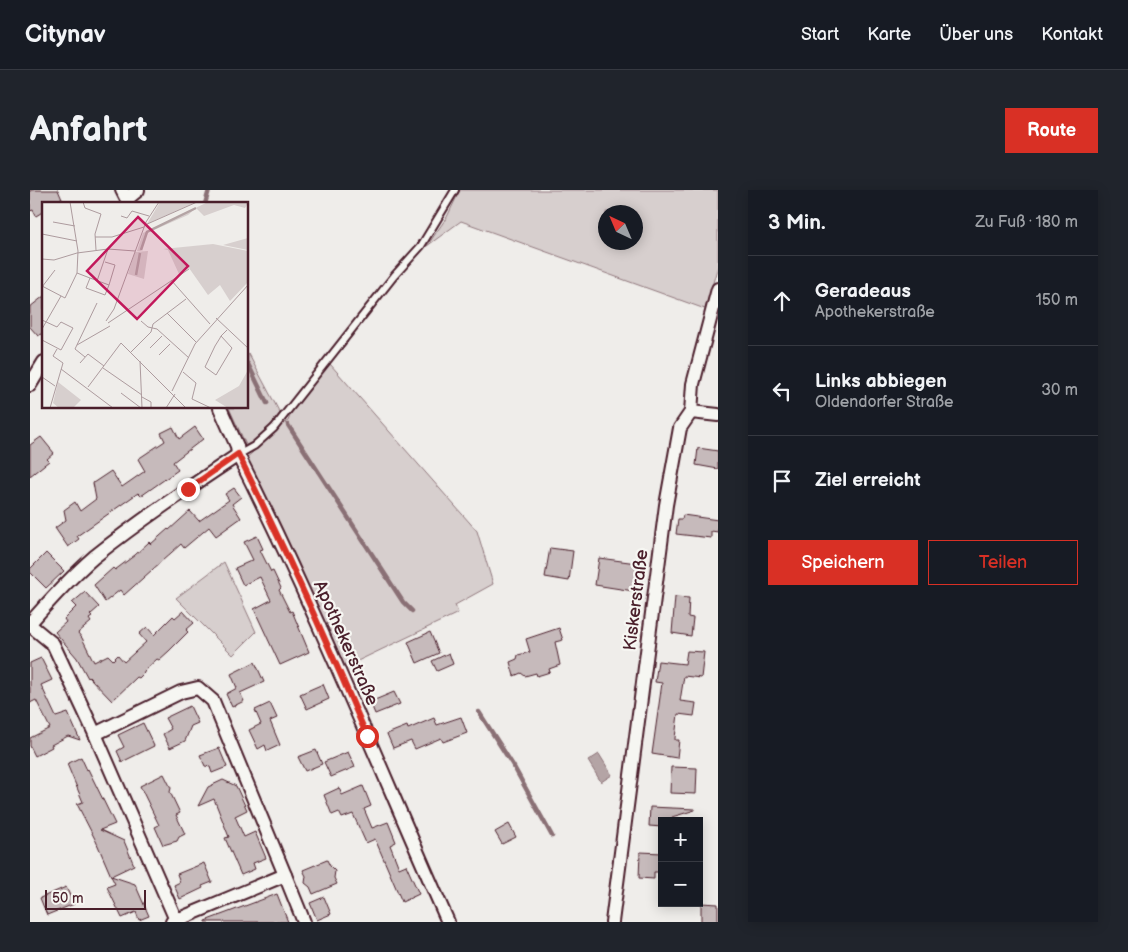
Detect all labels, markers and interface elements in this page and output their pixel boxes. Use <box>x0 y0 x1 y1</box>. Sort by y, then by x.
text: Citynav <box>25 20 106 49</box>
text: Start <box>801 24 839 45</box>
text: Karte <box>867 24 911 45</box>
text: Über uns <box>939 24 1013 45</box>
text: Kontakt <box>1041 24 1103 45</box>
button: Route <box>1005 108 1098 153</box>
text: Anfahrt <box>30 109 148 152</box>
inset map <box>42 202 249 409</box>
north arrow <box>598 205 643 250</box>
text: 3 Min. <box>768 210 826 235</box>
text: Zu Fuß · 180 m <box>975 213 1078 232</box>
text: Geradeaus <box>815 280 911 303</box>
icon: ahead <box>768 287 796 315</box>
text: 150 m <box>1036 291 1078 310</box>
text: Apothekerstraße <box>815 303 935 322</box>
text: Links abbiegen <box>815 370 947 393</box>
icon: left <box>768 377 796 405</box>
text: 30 m <box>1041 381 1078 400</box>
text: Oldendorfer Straße <box>815 393 953 412</box>
icon: arrive <box>768 467 796 495</box>
text: Ziel erreicht <box>815 469 921 492</box>
route end <box>177 478 200 501</box>
button: Speichern <box>768 540 918 585</box>
button: Teilen <box>928 540 1078 585</box>
street label: Kiskerstraße <box>619 548 653 652</box>
street label: Apothekerstraße <box>309 577 383 709</box>
route start <box>356 725 379 748</box>
map controls <box>658 817 703 907</box>
button: + <box>658 817 703 862</box>
button: − <box>658 862 703 907</box>
scale bar <box>45 887 146 910</box>
text: 50 m <box>52 890 84 907</box>

